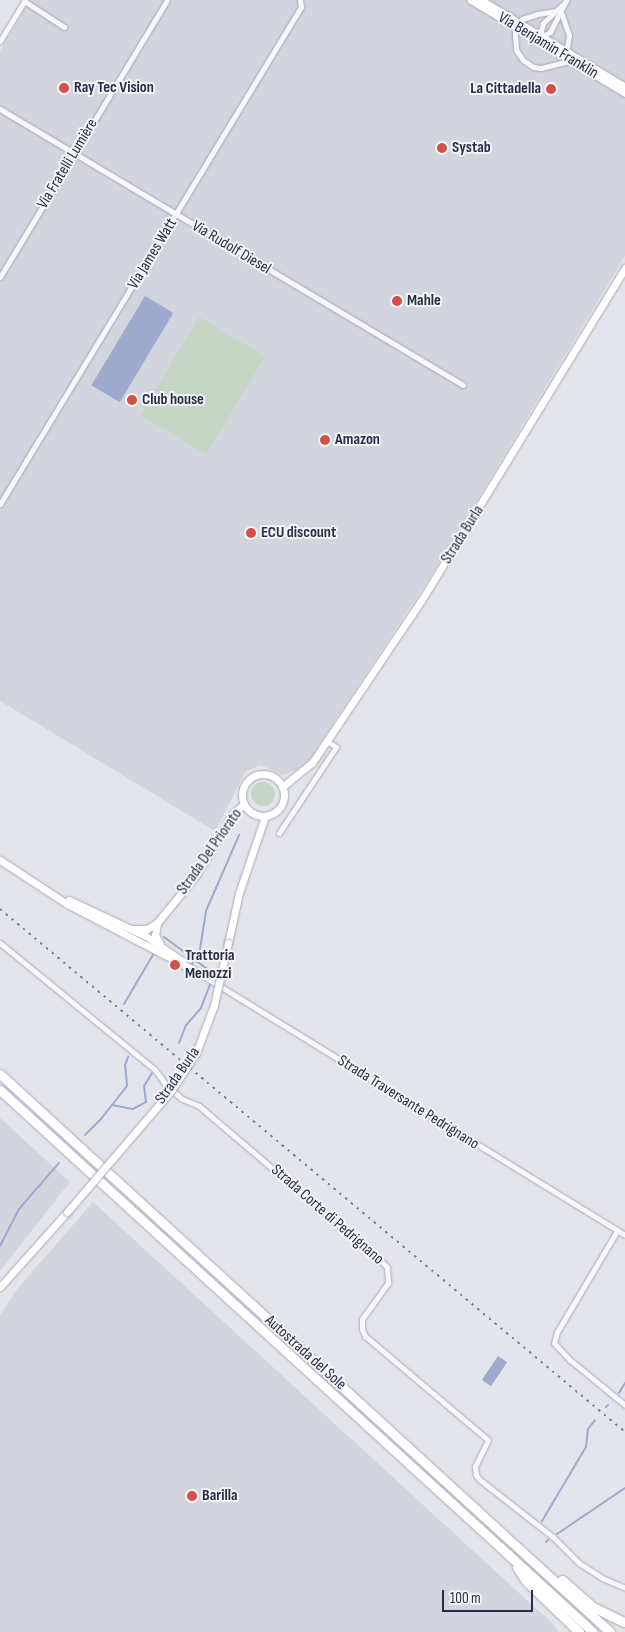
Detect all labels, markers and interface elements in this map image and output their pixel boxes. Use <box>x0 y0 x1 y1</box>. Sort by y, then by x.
street label: Via Benjamin Franklin <box>494 9 602 83</box>
place label: Ray Tec Vision <box>74 78 154 98</box>
place label: La Cittadella <box>470 79 541 99</box>
marker: Ray Tec Vision <box>58 82 70 94</box>
marker: La Cittadella <box>545 83 557 95</box>
street label: Via Fratelli Lumière <box>34 116 102 212</box>
place label: Systab <box>452 138 491 158</box>
marker: Systab <box>436 142 448 154</box>
street label: Via James Watt <box>124 215 182 293</box>
street label: Via Rudolf Diesel <box>188 217 274 279</box>
place label: Mahle <box>407 291 441 311</box>
marker: Mahle <box>391 295 403 307</box>
place label: Club house <box>142 390 204 410</box>
marker: Club house <box>126 394 138 406</box>
place label: Amazon <box>335 430 380 450</box>
marker: Amazon <box>319 434 331 446</box>
street label: Strada Burla <box>438 502 488 568</box>
place label: ECU discount <box>261 523 336 543</box>
marker: ECU discount <box>245 527 257 539</box>
street label: Strada Del Priorato <box>173 805 247 899</box>
place label: Trattoria Menozzi <box>185 946 235 984</box>
marker: Trattoria Menozzi <box>169 959 181 971</box>
street label: Strada Burla <box>151 1044 205 1108</box>
street label: Strada Traversante Pedrignano <box>334 1052 482 1154</box>
street label: Strada Corte di Pedrignano <box>267 1161 387 1269</box>
street label: Autostrada del Sole <box>260 1311 350 1395</box>
place label: Barilla <box>202 1486 237 1506</box>
marker: Barilla <box>186 1490 198 1502</box>
scale bar <box>445 1580 536 1612</box>
text: 100 m <box>450 1589 481 1608</box>

